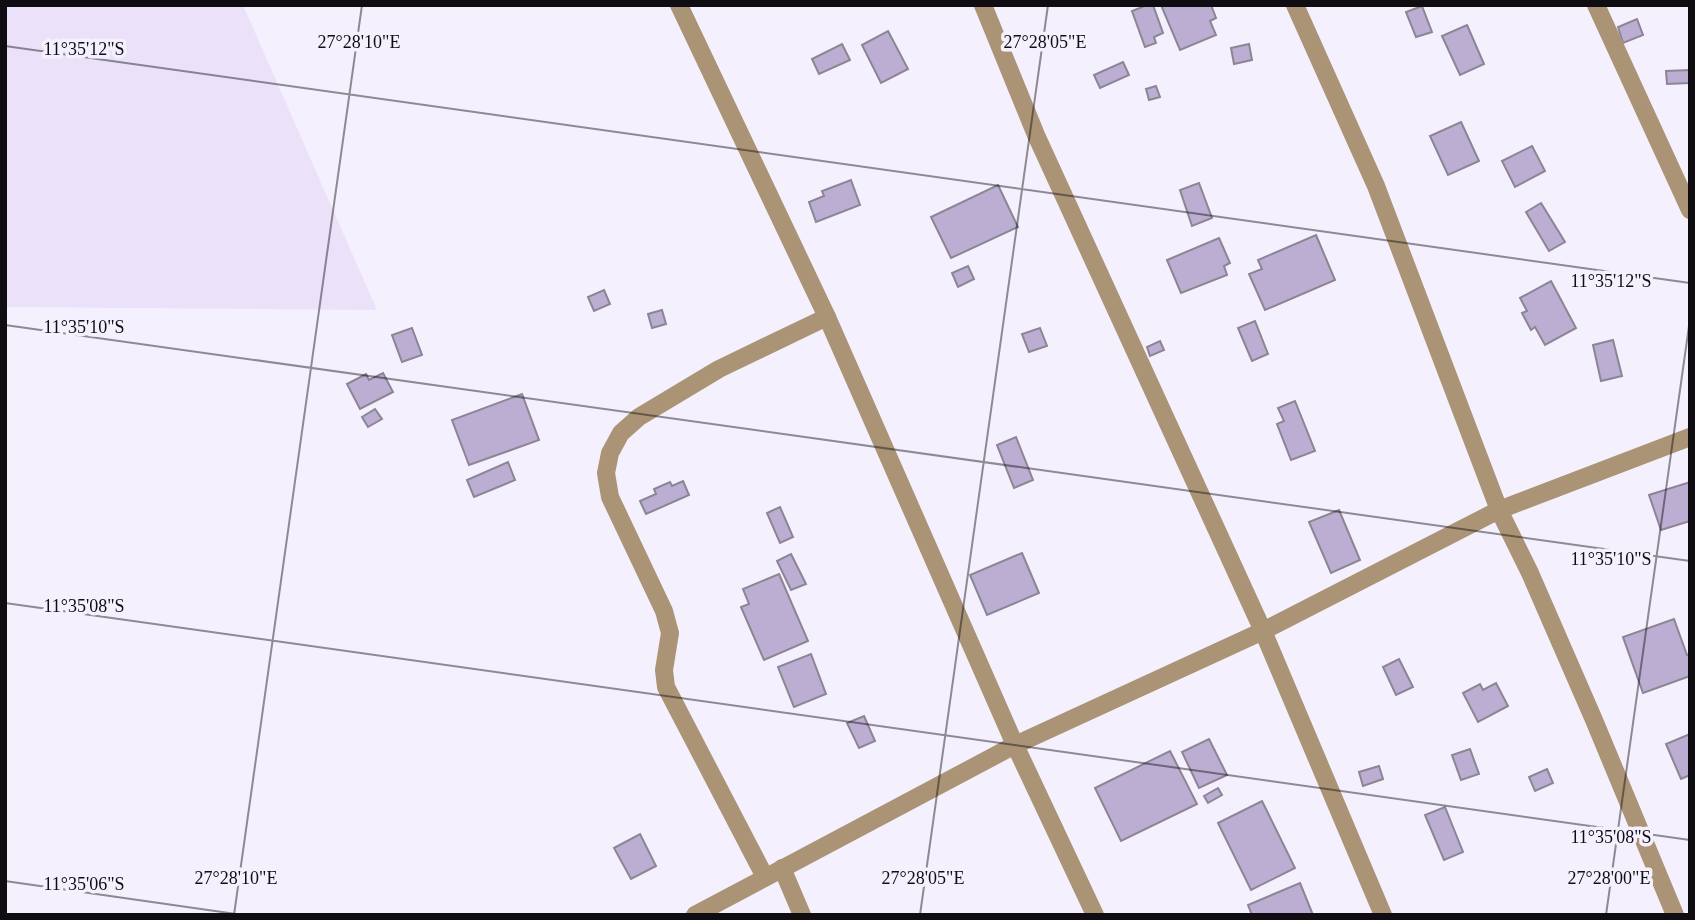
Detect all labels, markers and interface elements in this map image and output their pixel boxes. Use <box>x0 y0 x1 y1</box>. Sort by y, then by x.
text: 27°28'10"E <box>318 32 400 52</box>
text: 27°28'05"E <box>1004 32 1086 52</box>
text: 11°35'12"S <box>43 39 125 59</box>
text: 11°35'12"S <box>1570 271 1652 291</box>
text: 11°35'10"S <box>43 317 125 337</box>
text: 11°35'10"S <box>1570 549 1652 569</box>
text: 11°35'08"S <box>43 596 125 616</box>
text: 11°35'08"S <box>1570 827 1652 847</box>
text: 27°28'10"E <box>195 868 277 888</box>
text: 27°28'05"E <box>882 868 964 888</box>
text: 27°28'00"E <box>1568 868 1650 888</box>
text: 11°35'06"S <box>43 874 125 894</box>

